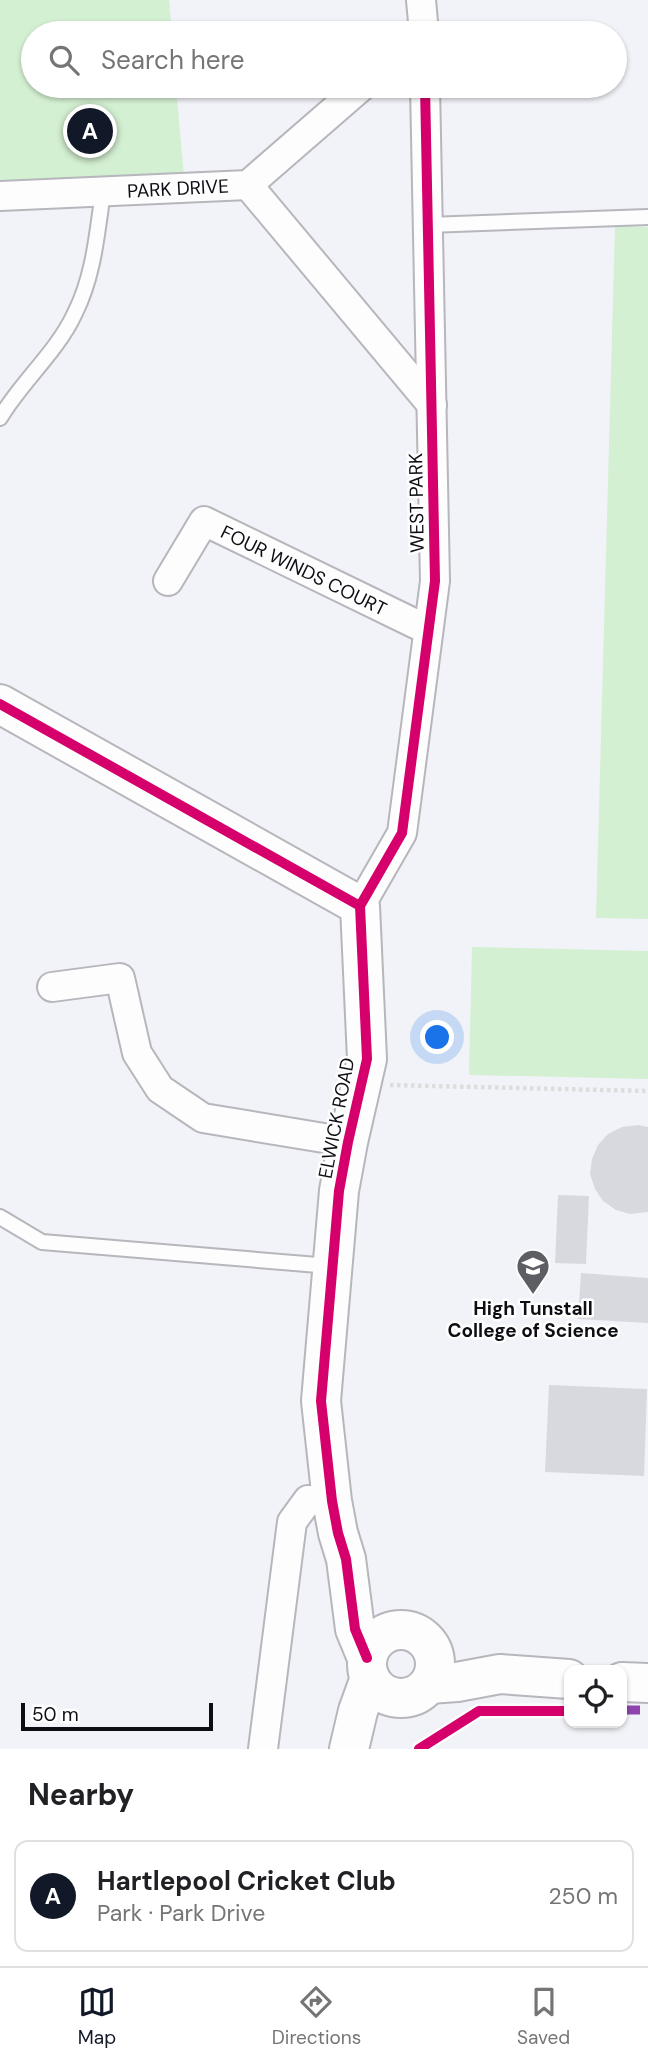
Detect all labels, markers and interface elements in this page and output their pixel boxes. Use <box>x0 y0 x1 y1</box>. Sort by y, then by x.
search box <box>21 21 627 98</box>
icon: search <box>45 41 83 79</box>
text: Search here <box>101 43 244 77</box>
pin: A <box>67 105 113 157</box>
street label: PARK DRIVE <box>127 173 229 204</box>
street label: WEST PARK <box>403 453 430 553</box>
street label: FOUR WINDS COURT <box>217 519 391 622</box>
your location <box>420 1020 454 1054</box>
street label: ELWICK ROAD <box>313 1055 360 1181</box>
school or university icon: High Tunstall College of Science <box>514 1247 552 1296</box>
place label: High Tunstall College of Science <box>447 1296 619 1343</box>
map controls <box>564 1665 627 1728</box>
button: locate <box>564 1665 627 1728</box>
scale bar <box>21 1700 214 1732</box>
text: 50 m <box>32 1702 79 1727</box>
text: Nearby <box>28 1775 134 1814</box>
text: Hartlepool Cricket Club <box>97 1864 396 1898</box>
text: A <box>45 1881 61 1911</box>
text: 250 m <box>548 1881 618 1911</box>
text: Park · Park Drive <box>97 1898 265 1928</box>
tab: Map <box>78 1983 116 2050</box>
tab: Directions <box>272 1983 361 2050</box>
tab: Saved <box>517 1983 570 2050</box>

